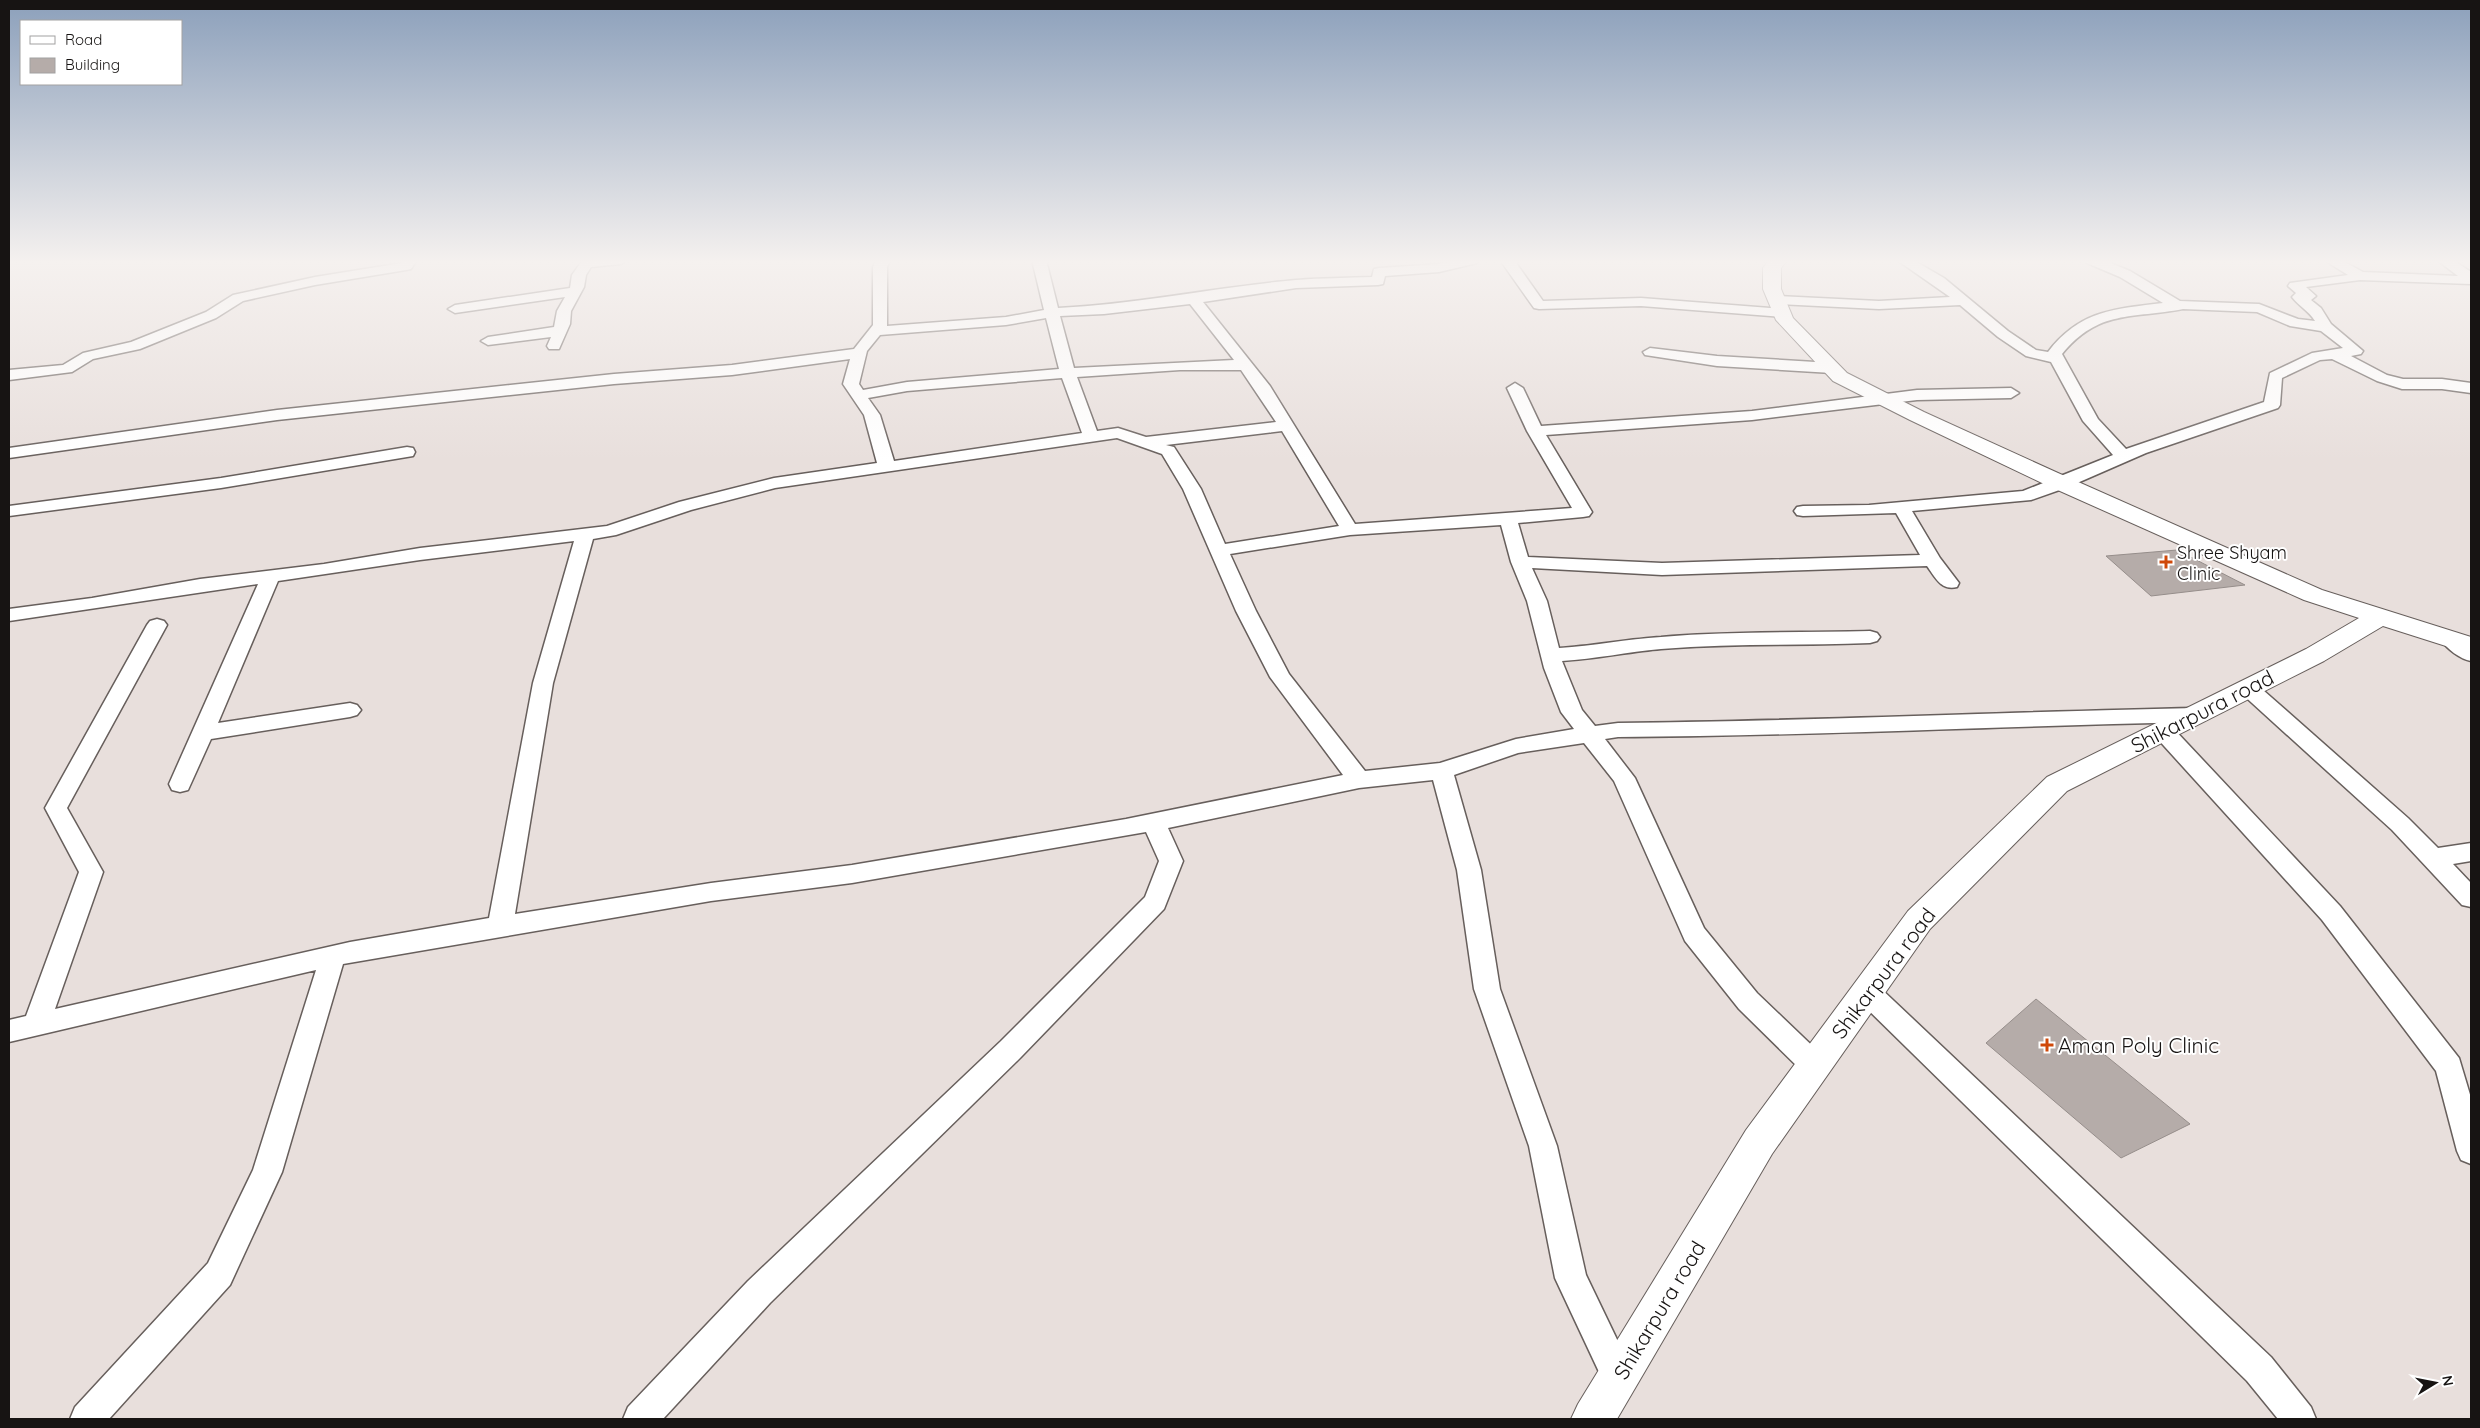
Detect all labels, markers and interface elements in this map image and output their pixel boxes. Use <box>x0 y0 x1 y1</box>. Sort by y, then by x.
legend <box>20 20 182 85</box>
text: Road <box>65 30 102 49</box>
text: Building <box>65 55 120 74</box>
place label: Shree Shyam Clinic <box>2177 541 2287 585</box>
marker: Shree Shyam Clinic <box>2159 555 2173 569</box>
street label: Shikarpura road <box>2126 664 2278 758</box>
street label: Shikarpura road <box>1825 903 1941 1043</box>
place label: Aman Poly Clinic <box>2058 1032 2219 1058</box>
marker: Aman Poly Clinic <box>2040 1038 2054 1052</box>
street label: Shikarpura road <box>1607 1236 1711 1384</box>
north arrow <box>2410 1358 2460 1408</box>
text: N <box>2438 1374 2458 1387</box>

